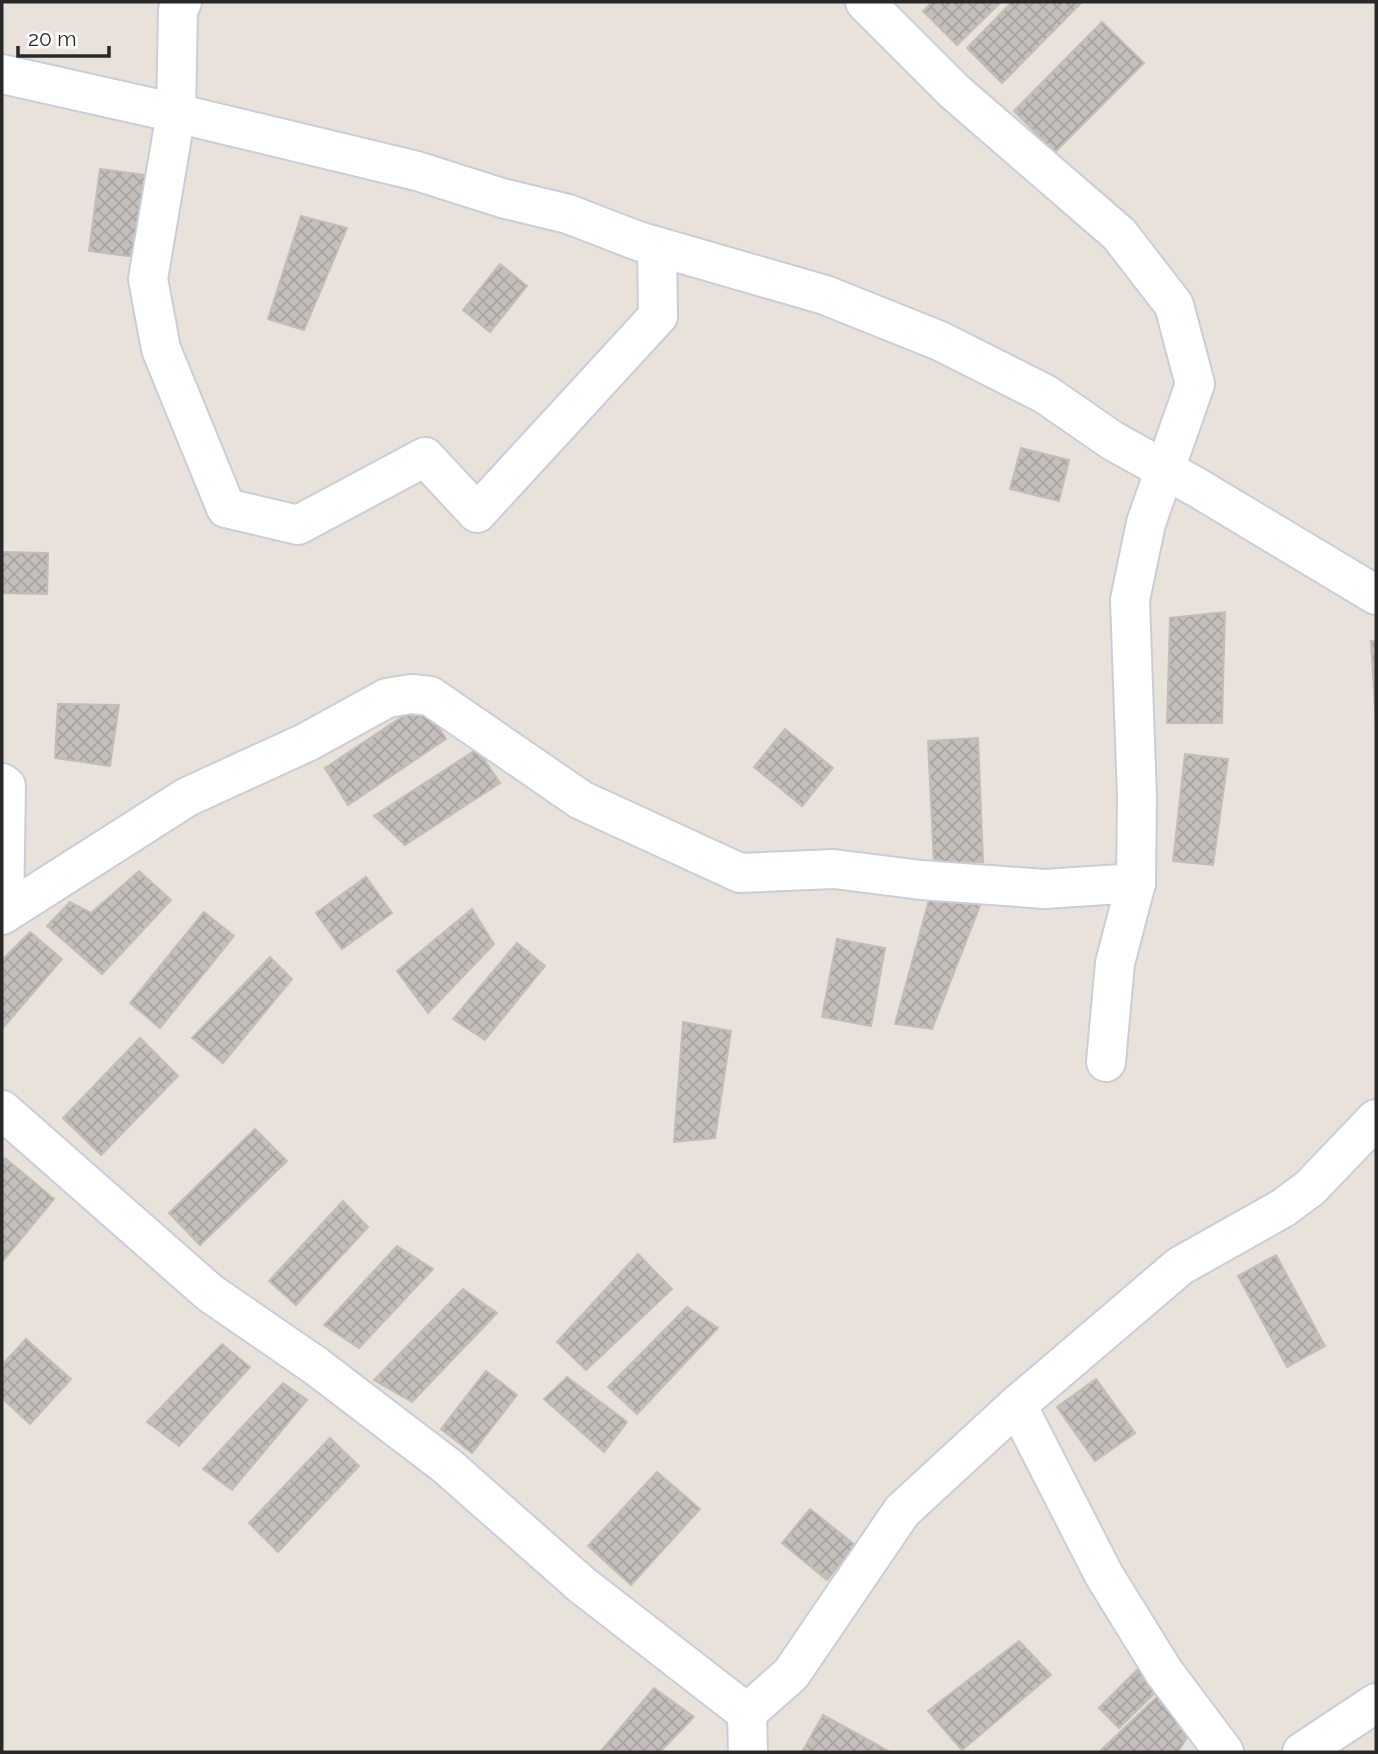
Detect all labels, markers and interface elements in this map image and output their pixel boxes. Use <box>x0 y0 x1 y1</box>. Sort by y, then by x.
scale bar <box>18 14 108 58</box>
text: 20 m <box>28 26 76 51</box>

